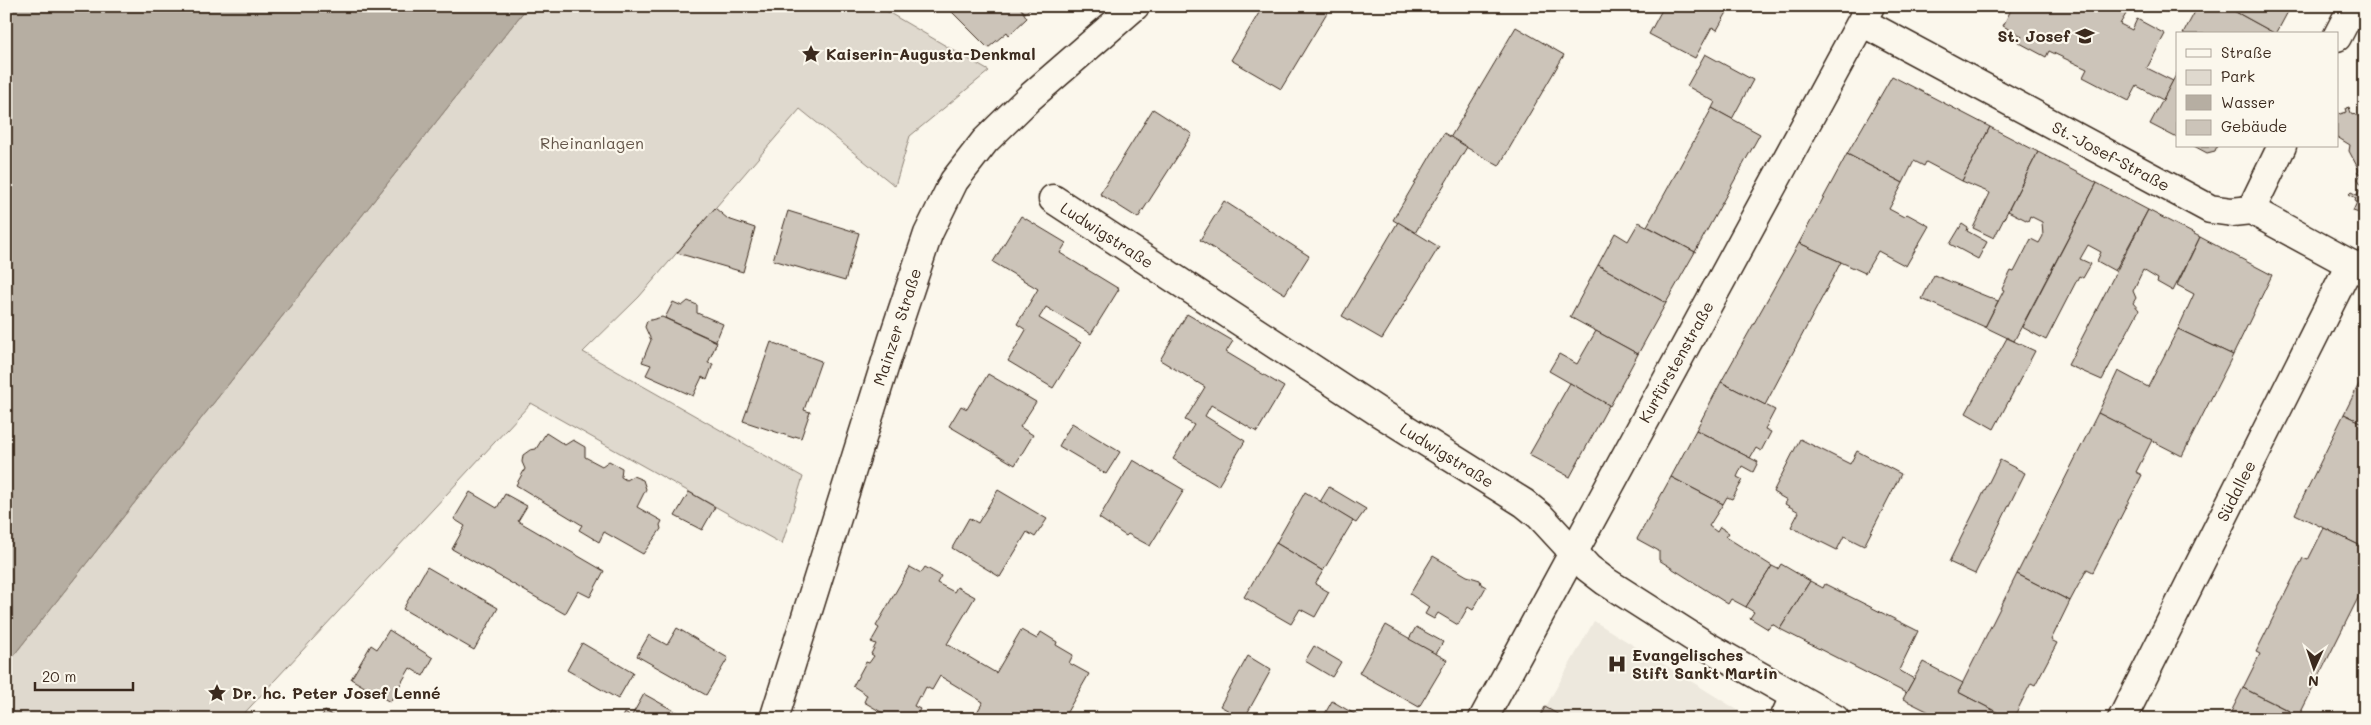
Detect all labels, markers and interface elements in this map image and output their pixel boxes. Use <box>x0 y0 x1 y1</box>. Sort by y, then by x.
place label: St. Josef <box>1997 25 2071 46</box>
school or university icon: St. Josef <box>2074 25 2096 47</box>
legend <box>2176 32 2338 148</box>
text: Straße <box>2221 42 2272 62</box>
place icon: Kaiserin-Augusta-Denkmal <box>800 43 822 65</box>
place label: Kaiserin-Augusta-Denkmal <box>826 43 1035 64</box>
text: Park <box>2221 66 2255 86</box>
text: Wasser <box>2221 92 2275 112</box>
street label: St.-Josef-Straße <box>2049 116 2174 195</box>
text: Gebäude <box>2221 116 2287 136</box>
park label: Rheinanlagen <box>540 132 644 153</box>
street label: Ludwigstraße <box>1057 197 1158 272</box>
street label: Mainzer Straße <box>868 265 925 388</box>
street label: Kurfürstenstraße <box>1633 297 1718 426</box>
street label: Ludwigstraße <box>1396 417 1498 492</box>
street label: Südallee <box>2211 457 2260 525</box>
north arrow <box>2288 642 2338 692</box>
place label: Evangelisches Stift Sankt Martin <box>1632 644 1778 683</box>
hospital icon: Evangelisches Stift Sankt Martin <box>1606 653 1628 675</box>
scale bar <box>35 660 132 692</box>
text: 20 m <box>42 666 76 686</box>
text: N <box>2307 672 2319 691</box>
place icon: Dr. hc. Peter Josef Lenné <box>206 682 228 704</box>
place label: Dr. hc. Peter Josef Lenné <box>232 682 440 703</box>

